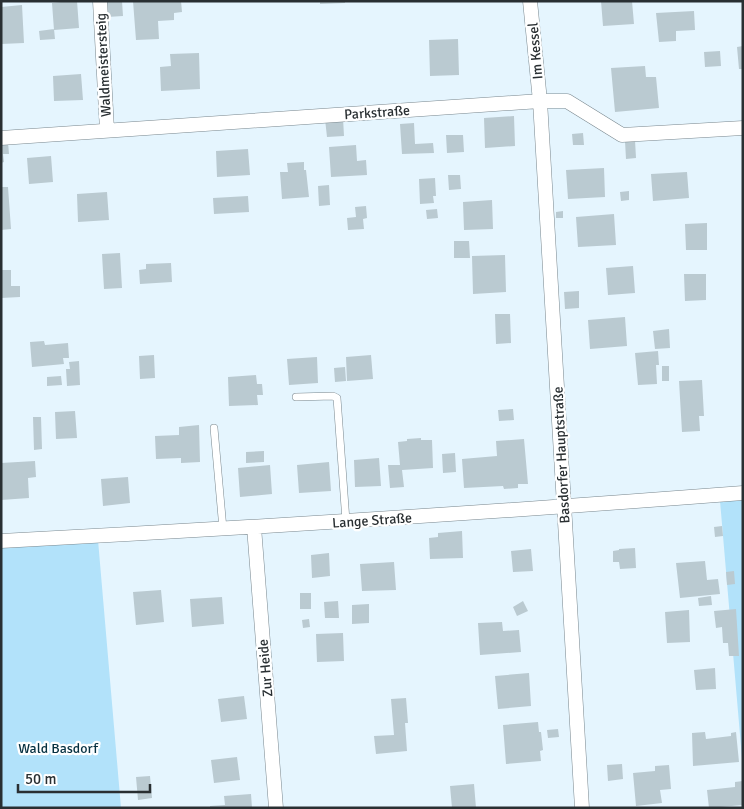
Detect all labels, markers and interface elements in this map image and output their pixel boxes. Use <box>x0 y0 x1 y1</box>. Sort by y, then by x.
street label: Waldmeistersteig <box>92 13 115 117</box>
street label: Im Kessel <box>525 22 546 80</box>
street label: Parkstraße <box>344 102 410 123</box>
street label: Basdorfer Hauptstraße <box>549 386 574 524</box>
street label: Lange Straße <box>332 509 413 532</box>
street label: Zur Heide <box>255 638 276 698</box>
park label: Wald Basdorf <box>18 740 99 757</box>
scale bar <box>18 762 150 794</box>
text: 50 m <box>25 770 56 788</box>

